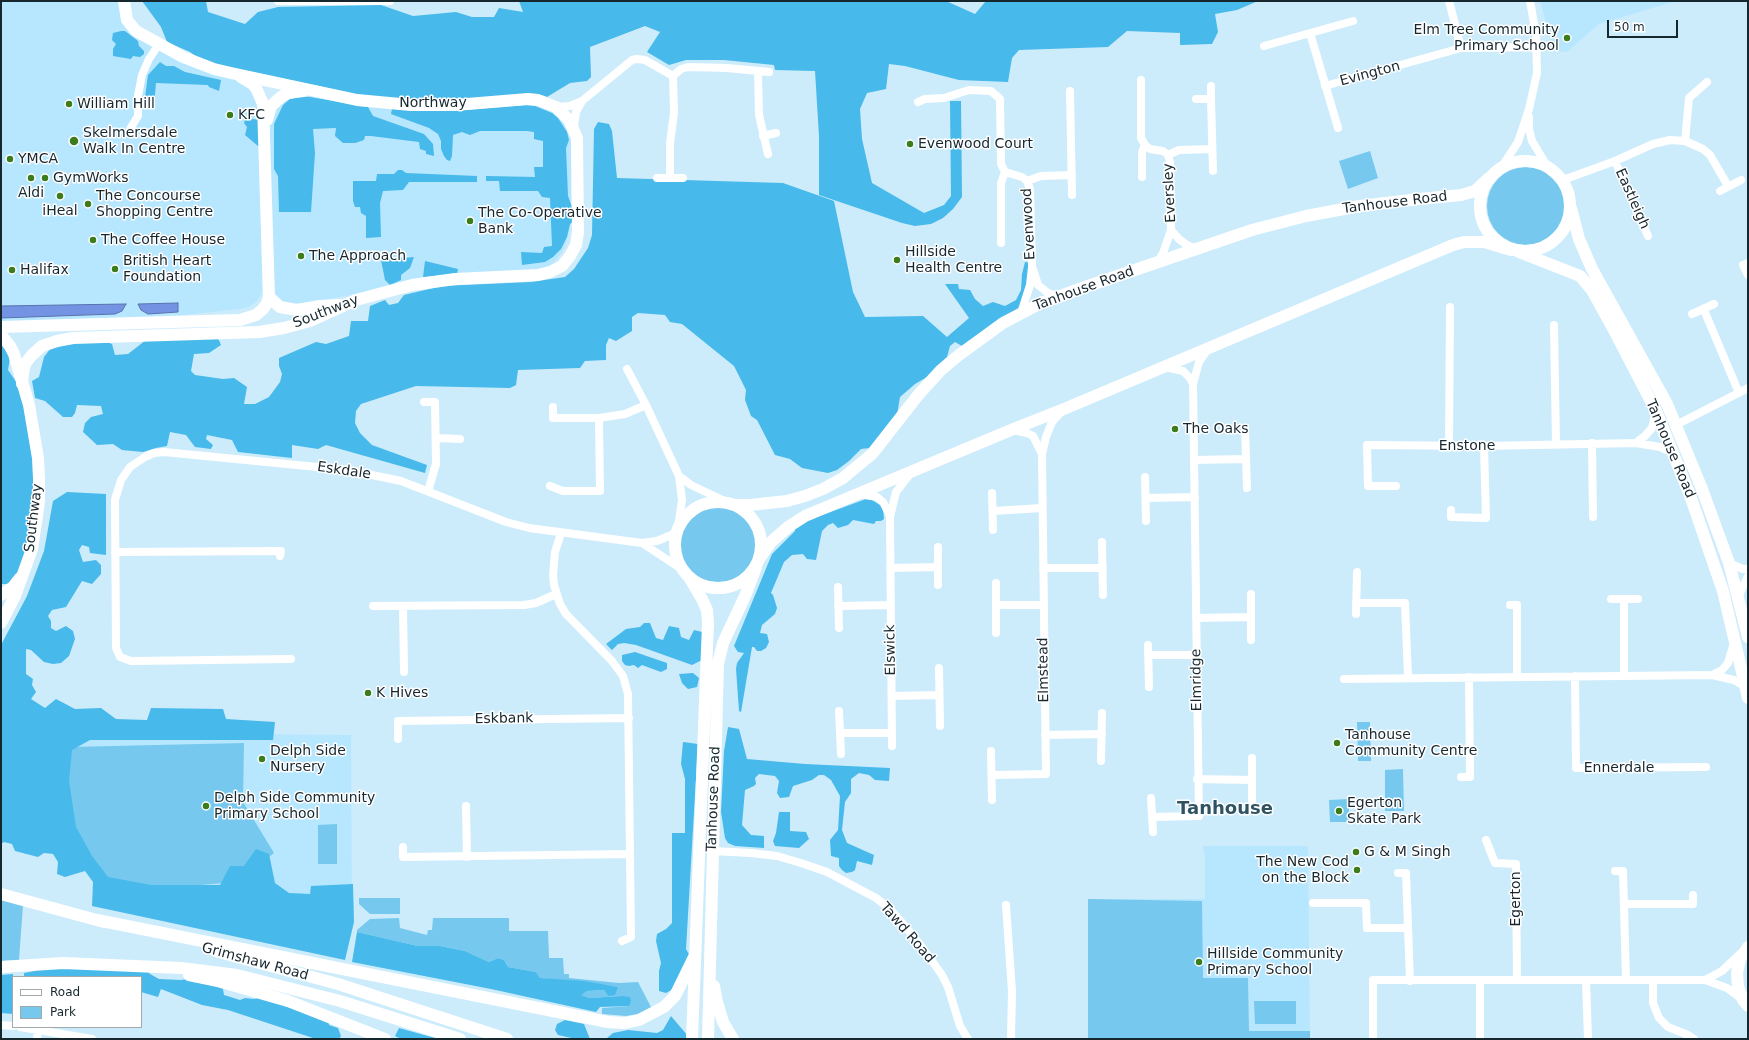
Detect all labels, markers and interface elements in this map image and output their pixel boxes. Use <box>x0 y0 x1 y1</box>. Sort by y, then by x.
scale bar <box>1609 12 1680 38</box>
text: 50 m <box>1614 20 1645 34</box>
place label: Elm Tree Community Primary School <box>1414 22 1559 54</box>
marker: Elm Tree Community Primary School <box>1562 33 1572 43</box>
street label: Evington <box>1338 58 1402 90</box>
street label: Northway <box>399 95 467 111</box>
place label: William Hill <box>77 96 155 112</box>
marker: William Hill <box>64 99 74 109</box>
place label: KFC <box>238 107 265 123</box>
marker: KFC <box>225 110 235 120</box>
place label: Skelmersdale Walk In Centre <box>83 125 185 158</box>
marker: Skelmersdale Walk In Centre <box>68 135 80 147</box>
place label: Evenwood Court <box>918 136 1033 152</box>
marker: Evenwood Court <box>905 139 915 149</box>
place label: YMCA <box>18 151 58 167</box>
marker: YMCA <box>5 154 15 164</box>
street label: Eversley <box>1160 163 1180 223</box>
street label: Eastleigh <box>1611 166 1653 232</box>
place label: GymWorks <box>53 170 129 186</box>
marker: Aldi <box>26 173 36 183</box>
marker: GymWorks <box>40 173 50 183</box>
place label: Aldi <box>18 185 44 201</box>
place label: The Concourse Shopping Centre <box>96 188 213 220</box>
street label: Evenwood <box>1019 188 1039 260</box>
street label: Tanhouse Road <box>1342 188 1448 218</box>
marker: iHeal <box>55 191 65 201</box>
marker: The Concourse Shopping Centre <box>83 199 93 209</box>
place label: iHeal <box>42 203 78 219</box>
place label: The Co-Operative Bank <box>478 205 602 238</box>
marker: The Co-Operative Bank <box>465 216 475 226</box>
place label: The Coffee House <box>101 232 225 248</box>
marker: The Coffee House <box>88 235 98 245</box>
place label: Hillside Health Centre <box>905 244 1002 276</box>
place label: The Approach <box>309 248 406 264</box>
marker: The Approach <box>296 251 306 261</box>
place label: British Heart Foundation <box>123 253 211 286</box>
marker: Hillside Health Centre <box>892 255 902 265</box>
place label: Halifax <box>20 262 69 278</box>
street label: Tanhouse Road <box>1032 263 1136 315</box>
marker: British Heart Foundation <box>110 264 120 274</box>
marker: Halifax <box>7 265 17 275</box>
street label: Southway <box>291 292 361 332</box>
street label: Tanhouse Road <box>1642 397 1698 501</box>
place label: The Oaks <box>1183 421 1248 437</box>
marker: The Oaks <box>1170 424 1180 434</box>
street label: Enstone <box>1439 438 1495 454</box>
street label: Eskdale <box>316 459 372 483</box>
street label: Southway <box>21 483 47 553</box>
street label: Elswick <box>882 624 900 676</box>
street label: Elmstead <box>1035 637 1053 703</box>
street label: Elmridge <box>1188 649 1206 711</box>
place label: K Hives <box>376 685 428 701</box>
marker: K Hives <box>363 688 373 698</box>
street label: Eskbank <box>475 710 533 728</box>
place label: Tanhouse Community Centre <box>1345 727 1477 760</box>
marker: Tanhouse Community Centre <box>1332 738 1342 748</box>
place label: Delph Side Nursery <box>270 743 346 776</box>
street label: Tanhouse Road <box>704 746 724 852</box>
marker: Delph Side Nursery <box>257 754 267 764</box>
street label: Ennerdale <box>1584 760 1654 776</box>
place label: Delph Side Community Primary School <box>214 790 375 822</box>
place label: Egerton Skate Park <box>1347 795 1421 828</box>
district label: Tanhouse <box>1177 798 1273 820</box>
marker: Delph Side Community Primary School <box>201 801 211 811</box>
marker: Egerton Skate Park <box>1334 806 1344 816</box>
place label: G & M Singh <box>1364 844 1451 860</box>
marker: G & M Singh <box>1351 847 1361 857</box>
place label: The New Cod on the Block <box>1256 854 1349 886</box>
marker: The New Cod on the Block <box>1352 865 1362 875</box>
street label: Egerton <box>1508 871 1524 927</box>
street label: Tawd Road <box>876 899 938 967</box>
street label: Grimshaw Road <box>200 940 310 984</box>
place label: Hillside Community Primary School <box>1207 946 1343 978</box>
marker: Hillside Community Primary School <box>1194 957 1204 967</box>
legend <box>12 976 142 1028</box>
text: Road <box>50 985 80 999</box>
text: Park <box>50 1005 76 1019</box>

